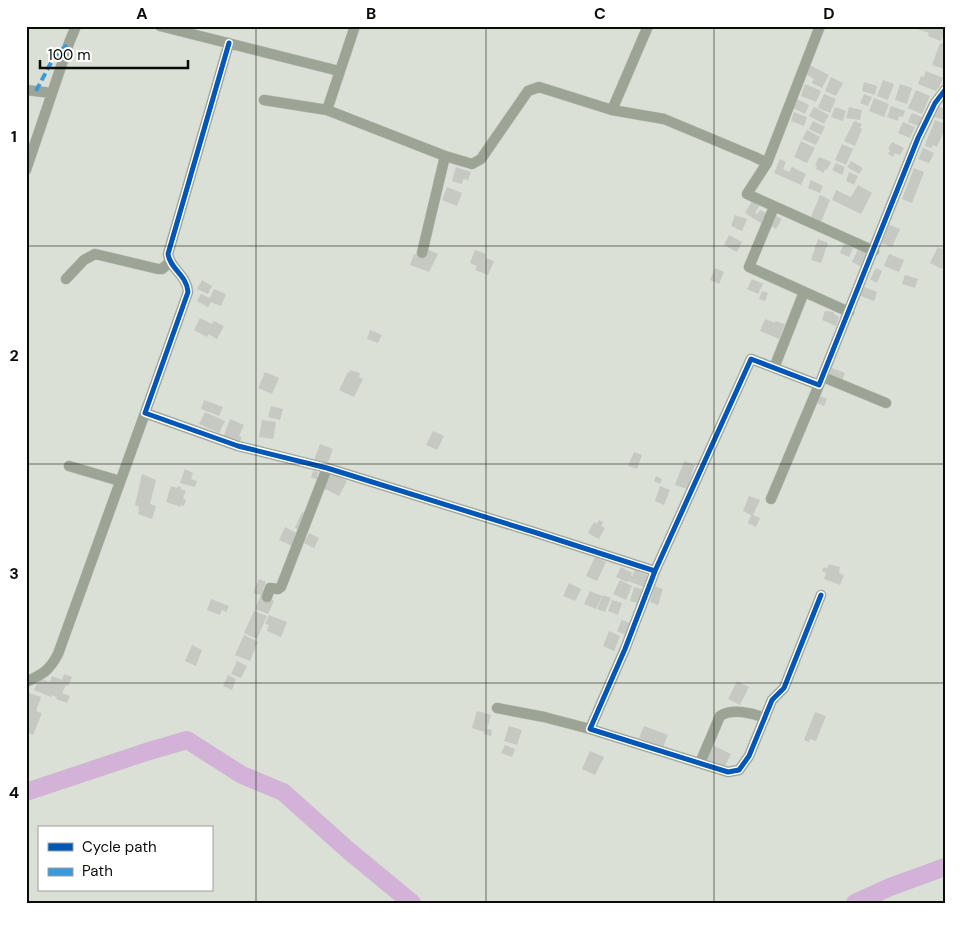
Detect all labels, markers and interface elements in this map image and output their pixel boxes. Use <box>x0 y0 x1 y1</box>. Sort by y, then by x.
text: A <box>136 3 148 24</box>
text: B <box>366 3 376 24</box>
text: C <box>594 3 606 24</box>
text: D <box>823 3 835 24</box>
scale bar <box>40 38 188 70</box>
text: 100 m <box>48 45 91 65</box>
text: 1 <box>11 126 17 147</box>
text: 2 <box>9 345 19 366</box>
text: 3 <box>9 563 19 584</box>
text: 4 <box>9 782 19 803</box>
legend <box>38 826 212 892</box>
text: Cycle path <box>82 837 157 857</box>
text: Path <box>82 861 113 881</box>

